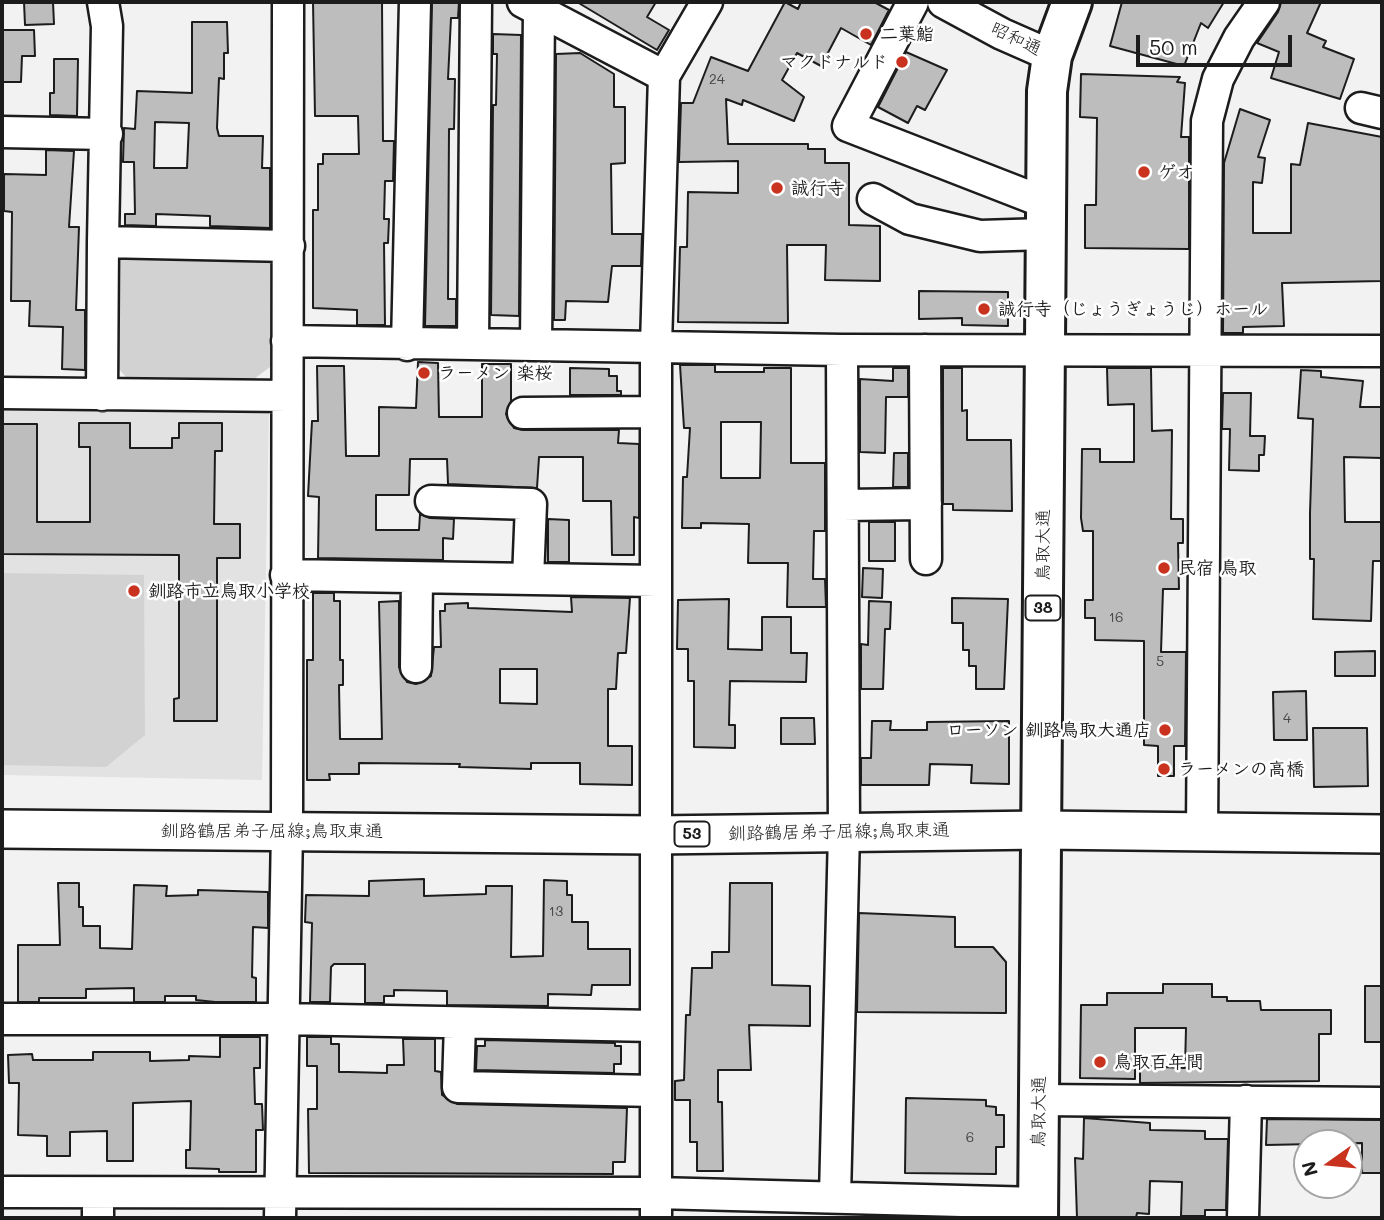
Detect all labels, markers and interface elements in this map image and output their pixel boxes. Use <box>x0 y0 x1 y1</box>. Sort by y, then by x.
street label: 昭和通 <box>987 18 1045 60</box>
scale bar <box>1139 21 1295 65</box>
place label: 二葉鮨 <box>880 23 934 45</box>
marker: 二葉鮨 <box>858 26 874 42</box>
text: 50 m <box>1149 33 1198 60</box>
place label: マクドナルド <box>780 51 888 73</box>
marker: マクドナルド <box>894 54 910 70</box>
house number: 24 <box>709 72 725 88</box>
place label: ゲオ <box>1158 161 1194 183</box>
marker: ゲオ <box>1136 164 1152 180</box>
place label: 誠行寺 <box>791 177 845 199</box>
marker: 誠行寺 <box>769 180 785 196</box>
place label: 誠行寺（じょうぎょうじ）ホール <box>998 298 1268 320</box>
marker: 誠行寺（じょうぎょうじ）ホール <box>976 301 992 317</box>
place label: ラ－メン 楽桜 <box>438 362 552 384</box>
marker: ラ－メン 楽桜 <box>416 365 432 381</box>
street label: 鳥取大通 <box>1032 509 1054 581</box>
place label: 民宿 鳥取 <box>1178 557 1256 579</box>
marker: 民宿 鳥取 <box>1156 560 1172 576</box>
place label: 釧路市立鳥取小学校 <box>148 580 310 602</box>
marker: 釧路市立鳥取小学校 <box>126 583 142 599</box>
road number: 38 <box>1026 596 1060 621</box>
house number: 16 <box>1109 610 1123 626</box>
house number: 5 <box>1156 654 1164 670</box>
house number: 4 <box>1283 711 1291 727</box>
place label: ローソン 釧路鳥取大通店 <box>947 719 1151 741</box>
marker: ローソン 釧路鳥取大通店 <box>1157 722 1173 738</box>
place label: ラーメンの高橋 <box>1178 758 1304 780</box>
marker: ラーメンの高橋 <box>1156 761 1172 777</box>
street label: 釧路鶴居弟子屈線;鳥取東通 <box>728 819 950 845</box>
street label: 釧路鶴居弟子屈線;鳥取東通 <box>161 820 383 842</box>
road number: 53 <box>674 821 710 846</box>
house number: 13 <box>549 904 563 920</box>
place label: 鳥取百年間 <box>1114 1051 1204 1073</box>
marker: 鳥取百年間 <box>1092 1054 1108 1070</box>
street label: 鳥取大通 <box>1028 1076 1050 1148</box>
north arrow <box>1293 1129 1363 1199</box>
house number: 6 <box>966 1130 974 1146</box>
text: N <box>1295 1159 1323 1179</box>

